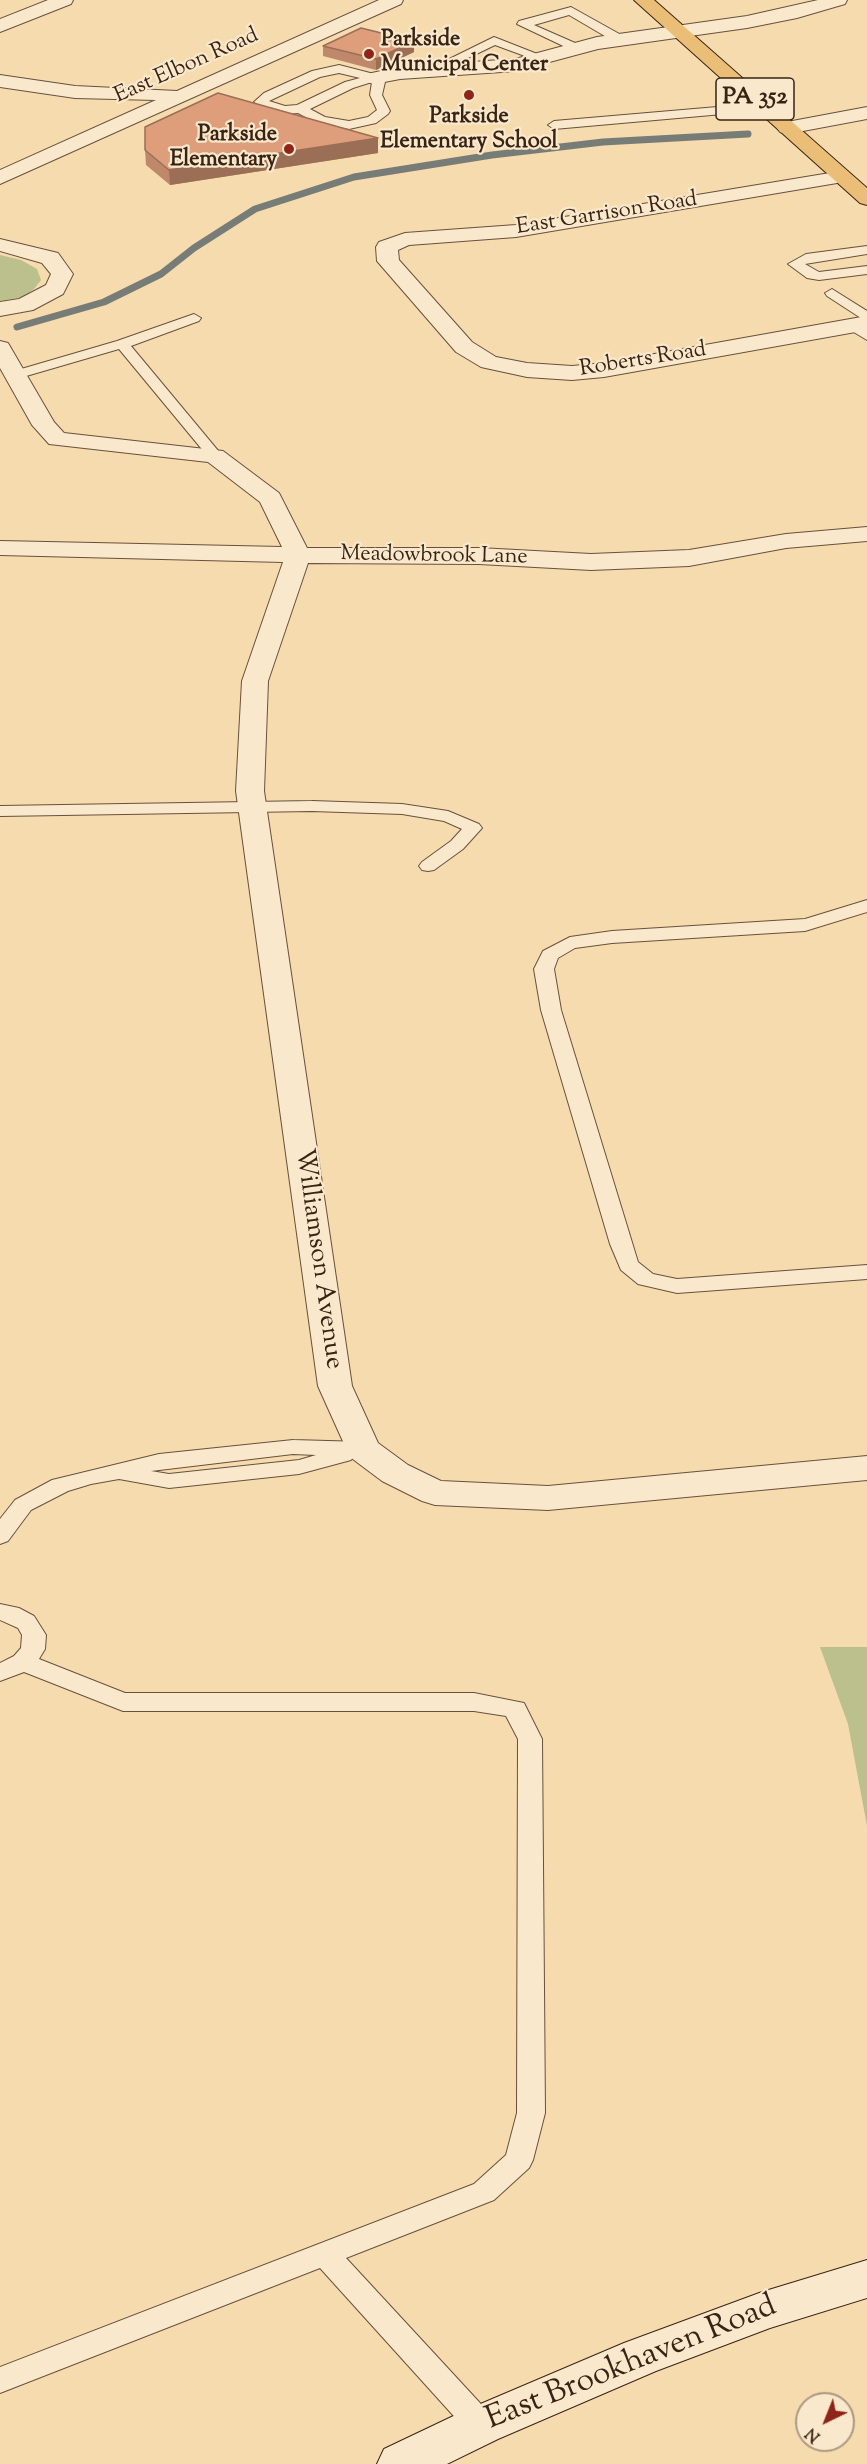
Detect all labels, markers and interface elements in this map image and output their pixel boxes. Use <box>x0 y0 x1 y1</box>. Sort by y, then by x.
street label: East Elbon Road <box>111 23 263 111</box>
place label: Parkside Municipal Center <box>381 28 548 80</box>
marker: Parkside Municipal Center <box>362 47 376 61</box>
road number: PA 352 <box>716 78 794 120</box>
marker: Parkside Elementary School <box>462 88 476 102</box>
place label: Parkside Elementary School <box>380 105 558 156</box>
place label: Parkside Elementary <box>170 123 277 174</box>
marker: Parkside Elementary <box>282 142 296 156</box>
street label: East Garrison Road <box>515 188 699 242</box>
street label: Roberts Road <box>578 338 708 384</box>
street label: Meadowbrook Lane <box>340 542 528 572</box>
street label: Williamson Avenue <box>286 1147 348 1371</box>
street label: East Brookhaven Road <box>481 2289 783 2441</box>
north arrow <box>795 2392 855 2452</box>
text: N <box>801 2421 826 2447</box>

